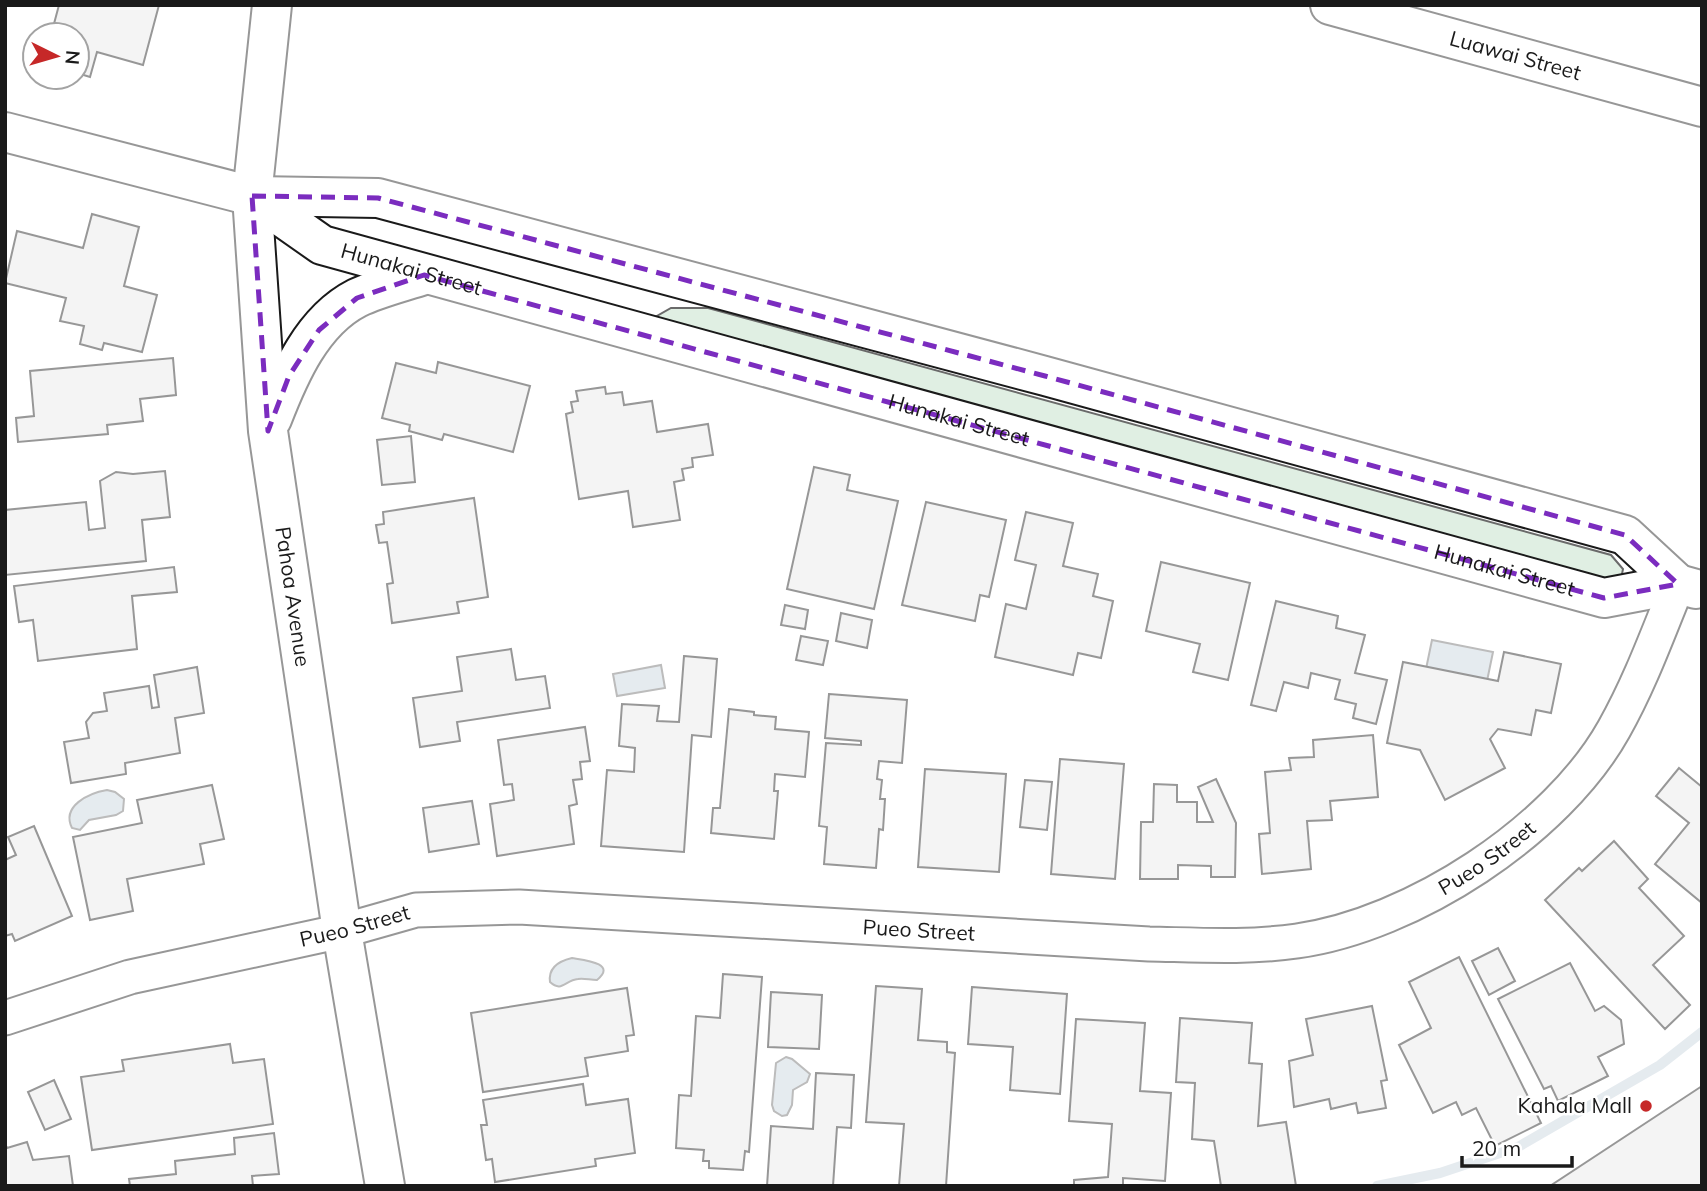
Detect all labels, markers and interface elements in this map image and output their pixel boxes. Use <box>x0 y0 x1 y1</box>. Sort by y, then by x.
north arrow <box>21 21 91 91</box>
street label: Luawai Street <box>1447 24 1584 85</box>
text: N <box>60 49 86 66</box>
street label: Hunakai Street <box>338 237 485 300</box>
street label: Hunakai Street <box>886 388 1033 451</box>
street label: Pahoa Avenue <box>270 525 317 668</box>
street label: Hunakai Street <box>1431 538 1578 601</box>
street label: Pueo Street <box>1433 815 1540 900</box>
street label: Pueo Street <box>297 898 412 952</box>
street label: Pueo Street <box>862 913 976 946</box>
place label: Kahala Mall <box>1517 1092 1632 1118</box>
marker: Kahala Mall <box>1638 1098 1654 1114</box>
scale bar <box>1462 1124 1572 1168</box>
text: 20 m <box>1472 1135 1521 1161</box>

